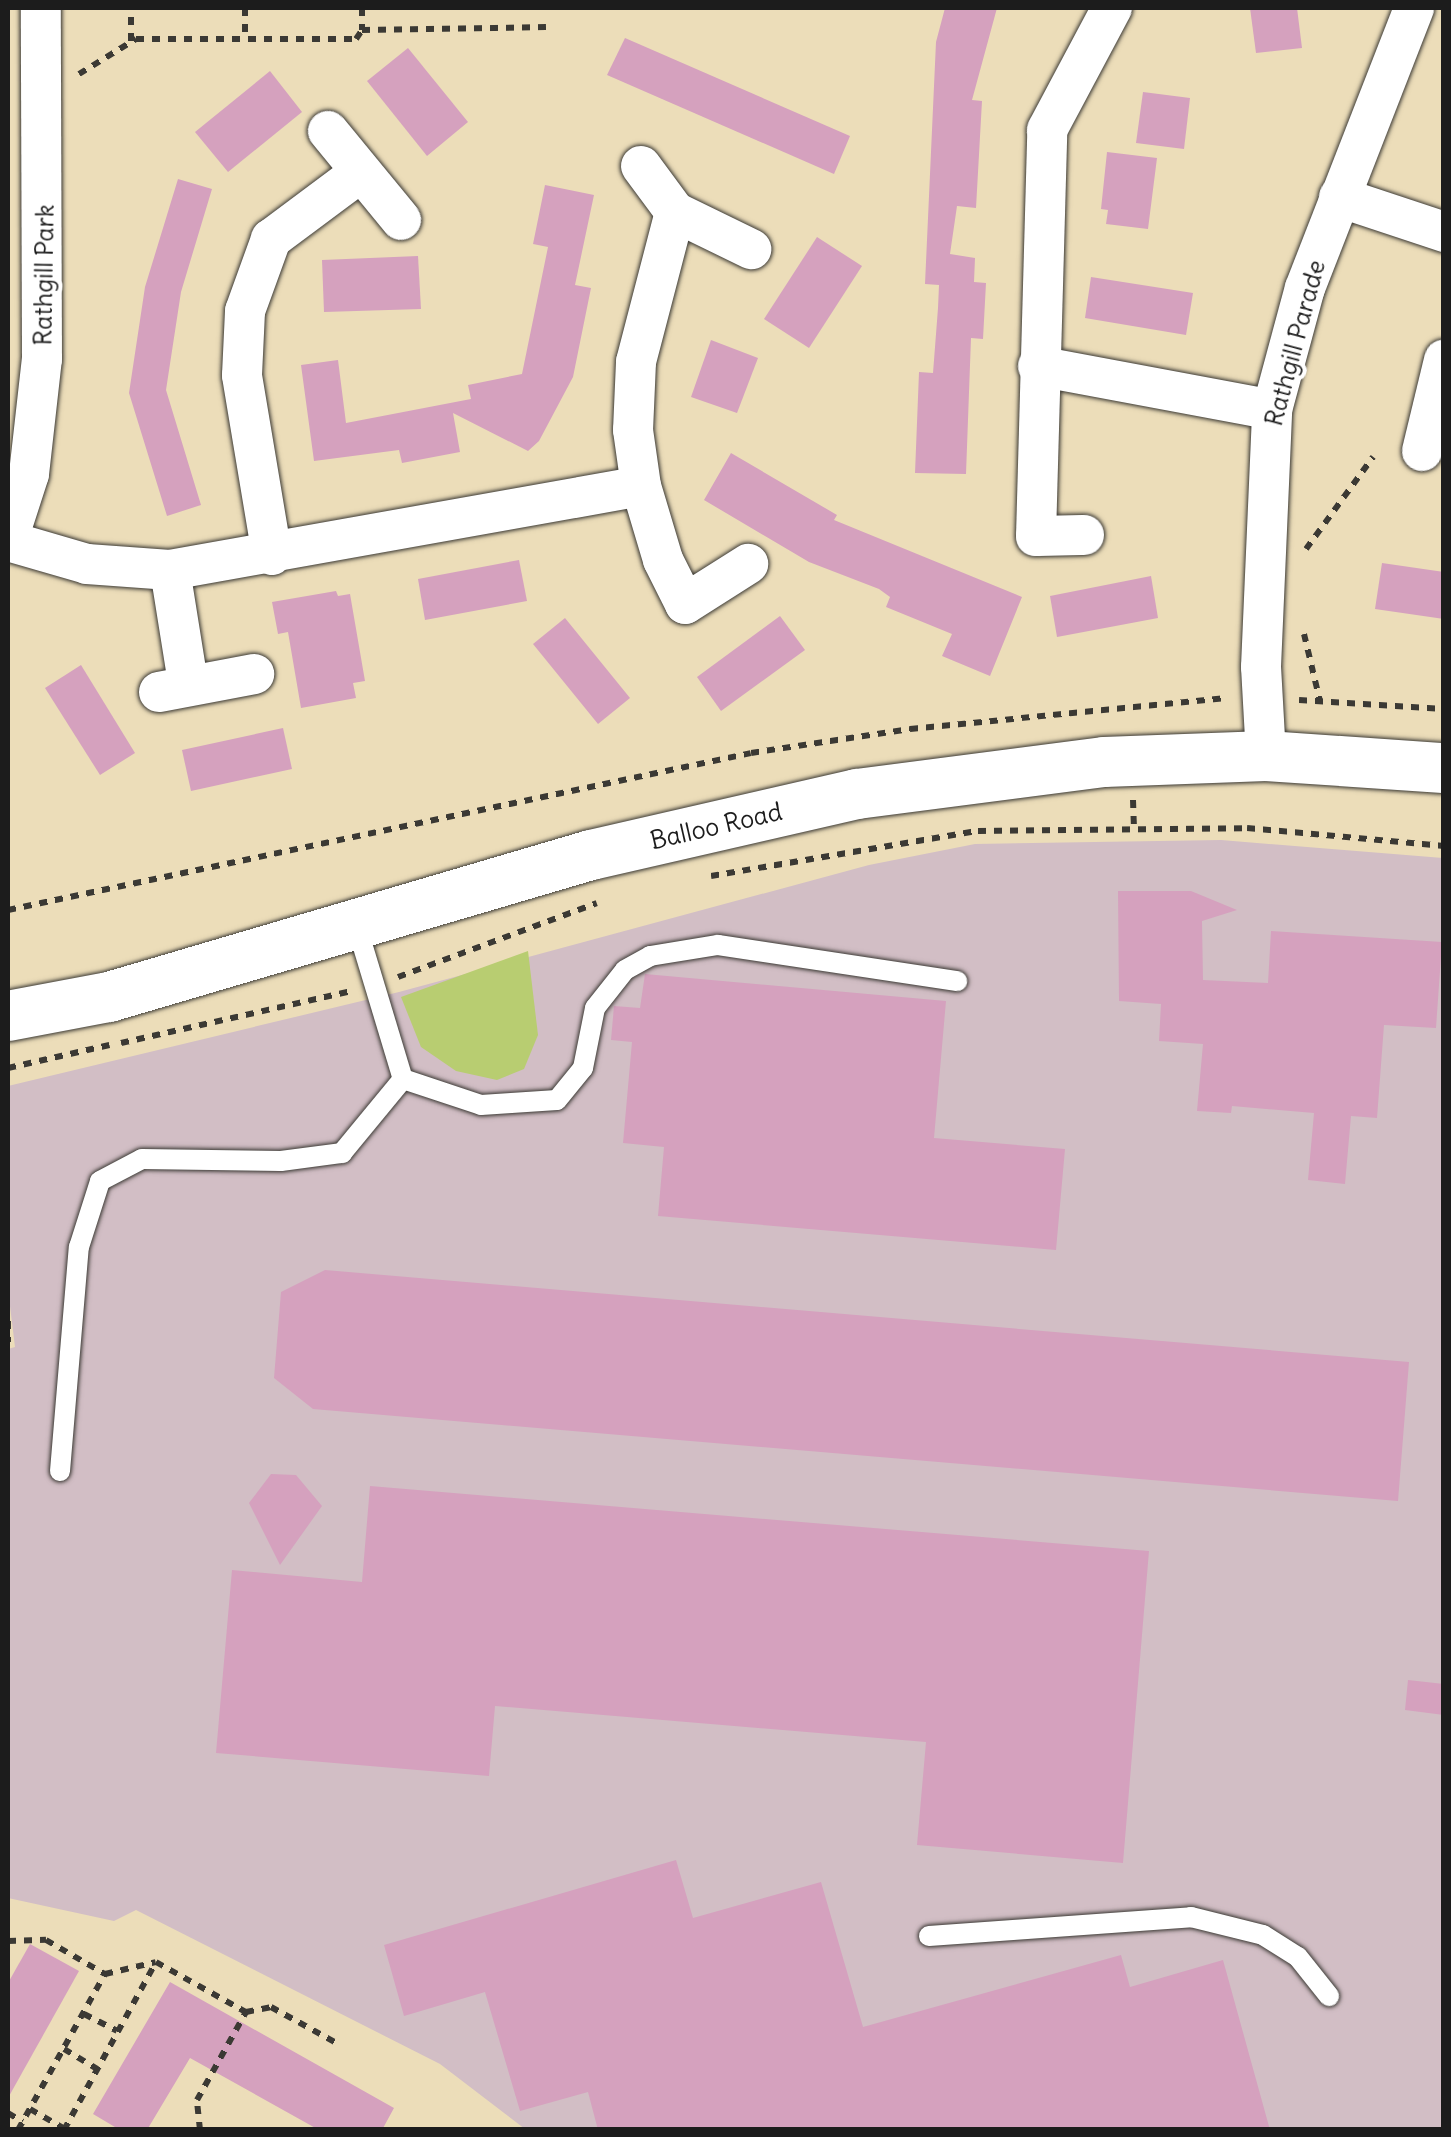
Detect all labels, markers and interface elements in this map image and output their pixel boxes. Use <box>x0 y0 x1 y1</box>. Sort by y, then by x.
street label: Rathgill Park <box>28 204 60 346</box>
street label: Rathgill Parade <box>1258 257 1332 429</box>
street label: Balloo Road <box>647 796 785 856</box>

